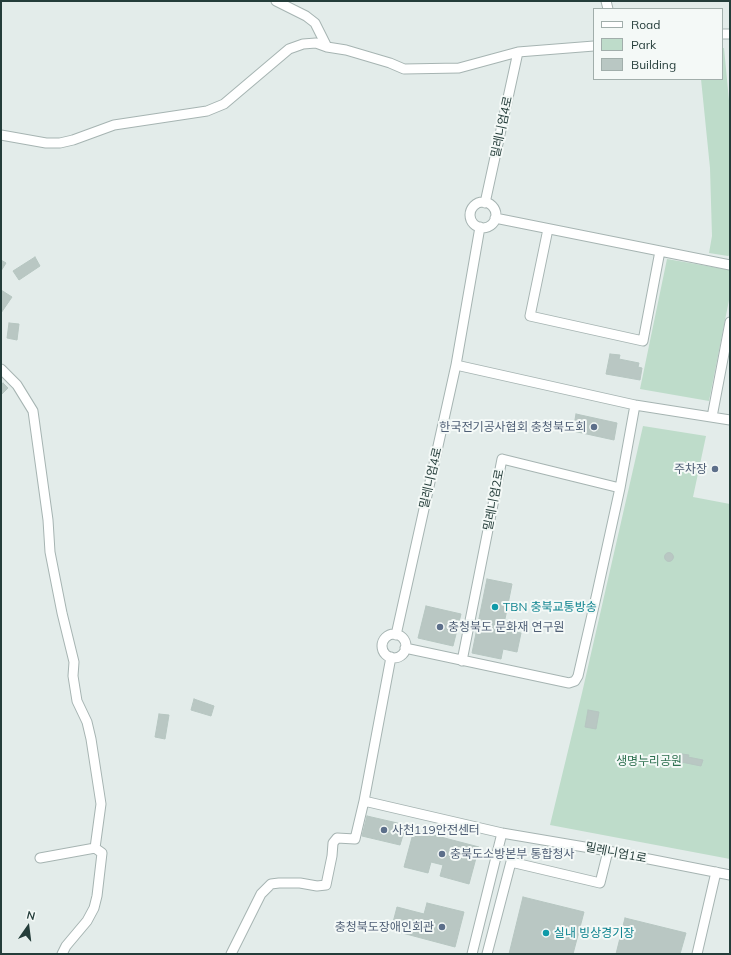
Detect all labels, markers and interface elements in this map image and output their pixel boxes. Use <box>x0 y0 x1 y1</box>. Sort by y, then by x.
legend <box>593 8 723 80</box>
text: Road <box>631 17 660 32</box>
text: Park <box>631 37 656 52</box>
text: Building <box>631 57 676 72</box>
street label: 밀레니엄4로 <box>488 95 516 159</box>
place label: 한국전기공사협회 충청북도회 <box>439 420 586 434</box>
marker: 한국전기공사협회 충청북도회 <box>589 422 599 432</box>
street label: 밀레니엄4로 <box>417 446 445 510</box>
place label: 주차장 <box>674 462 707 476</box>
marker: 주차장 <box>710 464 720 474</box>
street label: 밀레니엄2로 <box>481 468 507 532</box>
place label: TBN 충북교통방송 <box>503 600 597 614</box>
marker: TBN 충북교통방송 <box>490 602 500 612</box>
place label: 충청북도 문화재 연구원 <box>448 620 565 634</box>
marker: 충청북도 문화재 연구원 <box>435 622 445 632</box>
park label: 생명누리공원 <box>616 754 682 768</box>
place label: 사천119안전센터 <box>392 823 480 837</box>
marker: 사천119안전센터 <box>379 825 389 835</box>
street label: 밀레니엄1로 <box>584 840 648 866</box>
place label: 충북도소방본부 통합청사 <box>450 847 575 861</box>
marker: 충북도소방본부 통합청사 <box>437 849 447 859</box>
north arrow <box>8 907 48 947</box>
text: N <box>25 908 37 923</box>
place label: 충청북도장애인회관 <box>335 920 434 934</box>
marker: 충청북도장애인회관 <box>437 922 447 932</box>
place label: 실내 빙상경기장 <box>554 926 634 940</box>
marker: 실내 빙상경기장 <box>541 928 551 938</box>

